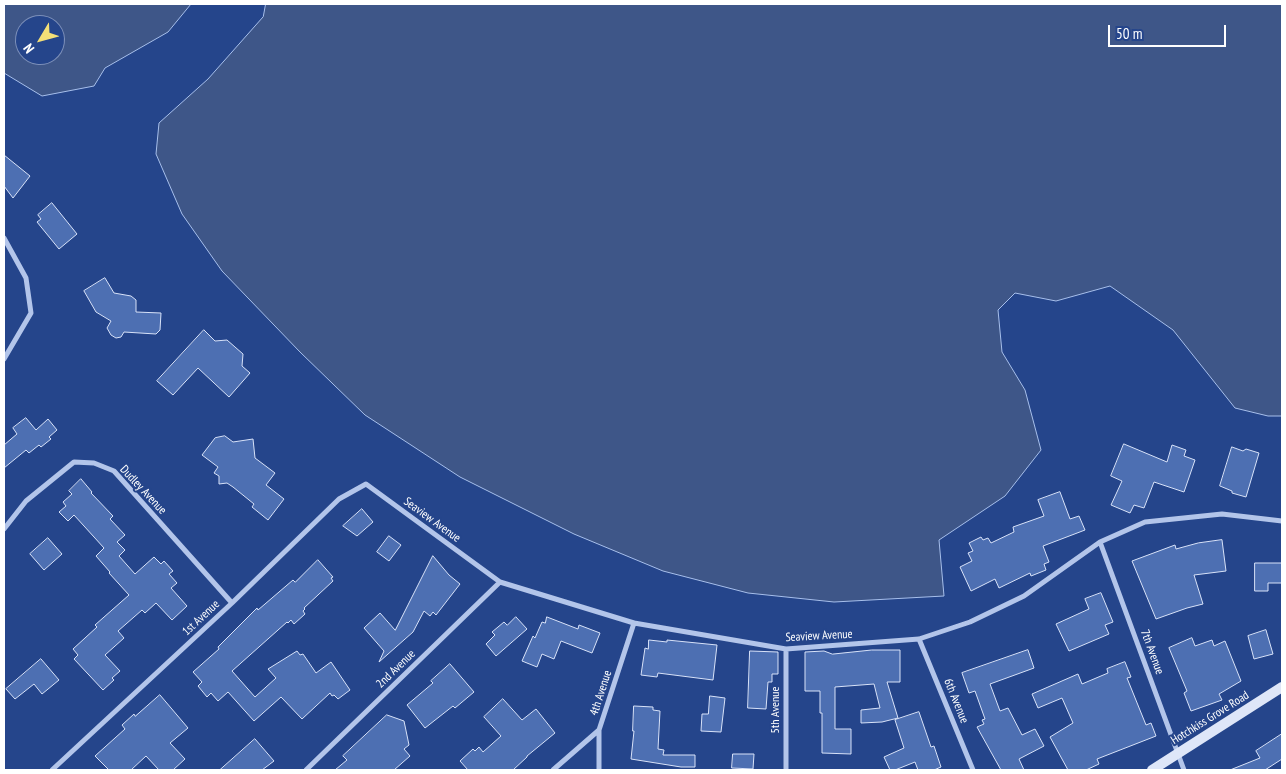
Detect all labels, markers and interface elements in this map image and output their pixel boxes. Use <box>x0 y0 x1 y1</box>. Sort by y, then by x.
north arrow <box>15 15 65 65</box>
scale bar <box>1111 15 1228 47</box>
text: 50 m <box>1116 24 1142 43</box>
text: N <box>19 40 38 57</box>
street label: Dudley Avenue <box>117 463 169 517</box>
street label: Seaview Avenue <box>401 494 463 546</box>
street label: 1st Avenue <box>179 597 223 639</box>
street label: Seaview Avenue <box>785 627 853 645</box>
street label: 7th Avenue <box>1137 628 1167 676</box>
street label: 2nd Avenue <box>373 647 419 691</box>
street label: 4th Avenue <box>587 668 615 718</box>
street label: 6th Avenue <box>941 677 971 725</box>
street label: 5th Avenue <box>769 687 783 733</box>
street label: Hotchkiss Grove Road <box>1168 688 1252 748</box>

